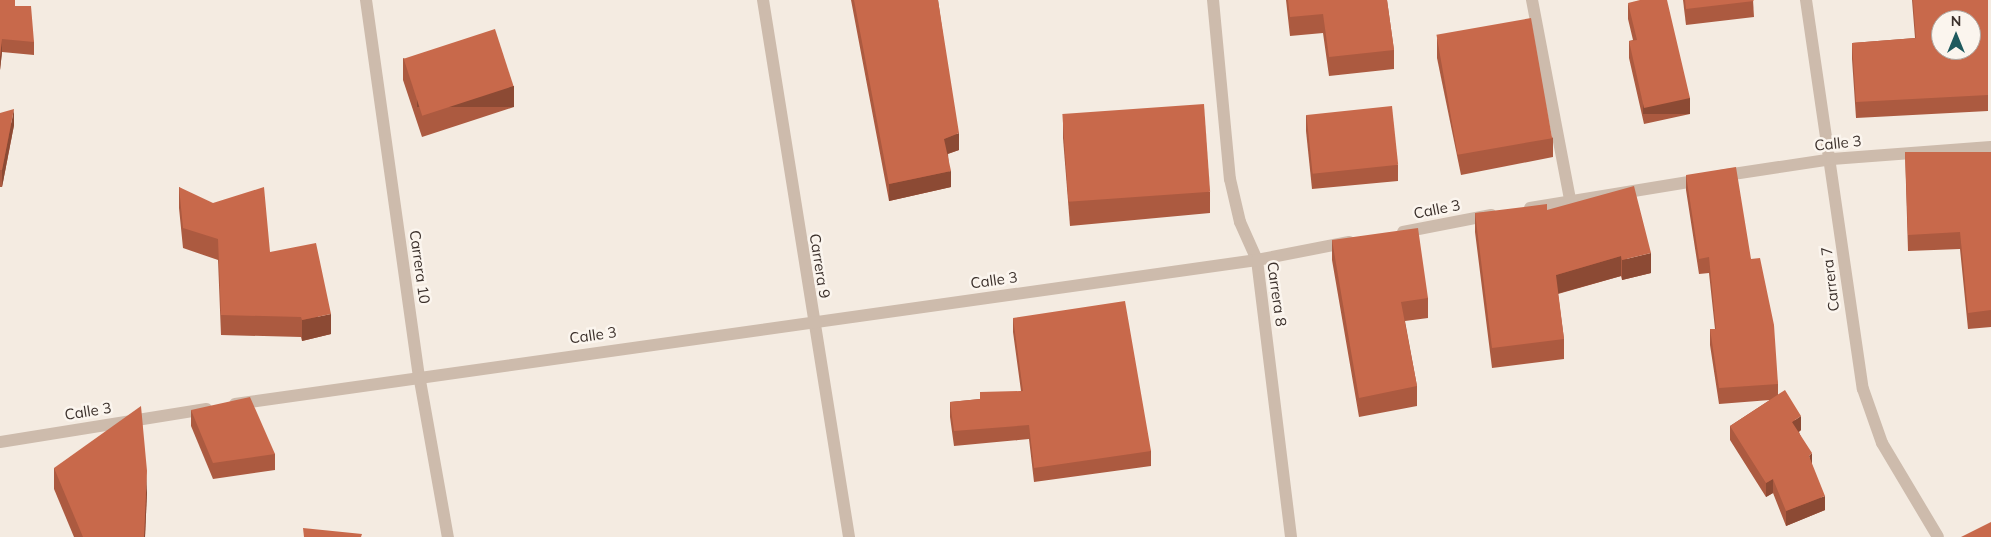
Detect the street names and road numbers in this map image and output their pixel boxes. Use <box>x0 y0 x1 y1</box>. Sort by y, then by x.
street label: Calle 3 <box>1814 132 1862 154</box>
street label: Calle 3 <box>1412 196 1462 222</box>
street label: Carrera 10 <box>406 229 434 305</box>
street label: Carrera 9 <box>806 232 834 300</box>
street label: Carrera 7 <box>1817 246 1843 312</box>
street label: Carrera 8 <box>1264 260 1290 328</box>
street label: Calle 3 <box>969 268 1019 292</box>
street label: Calle 3 <box>568 323 618 347</box>
street label: Calle 3 <box>63 398 113 424</box>

